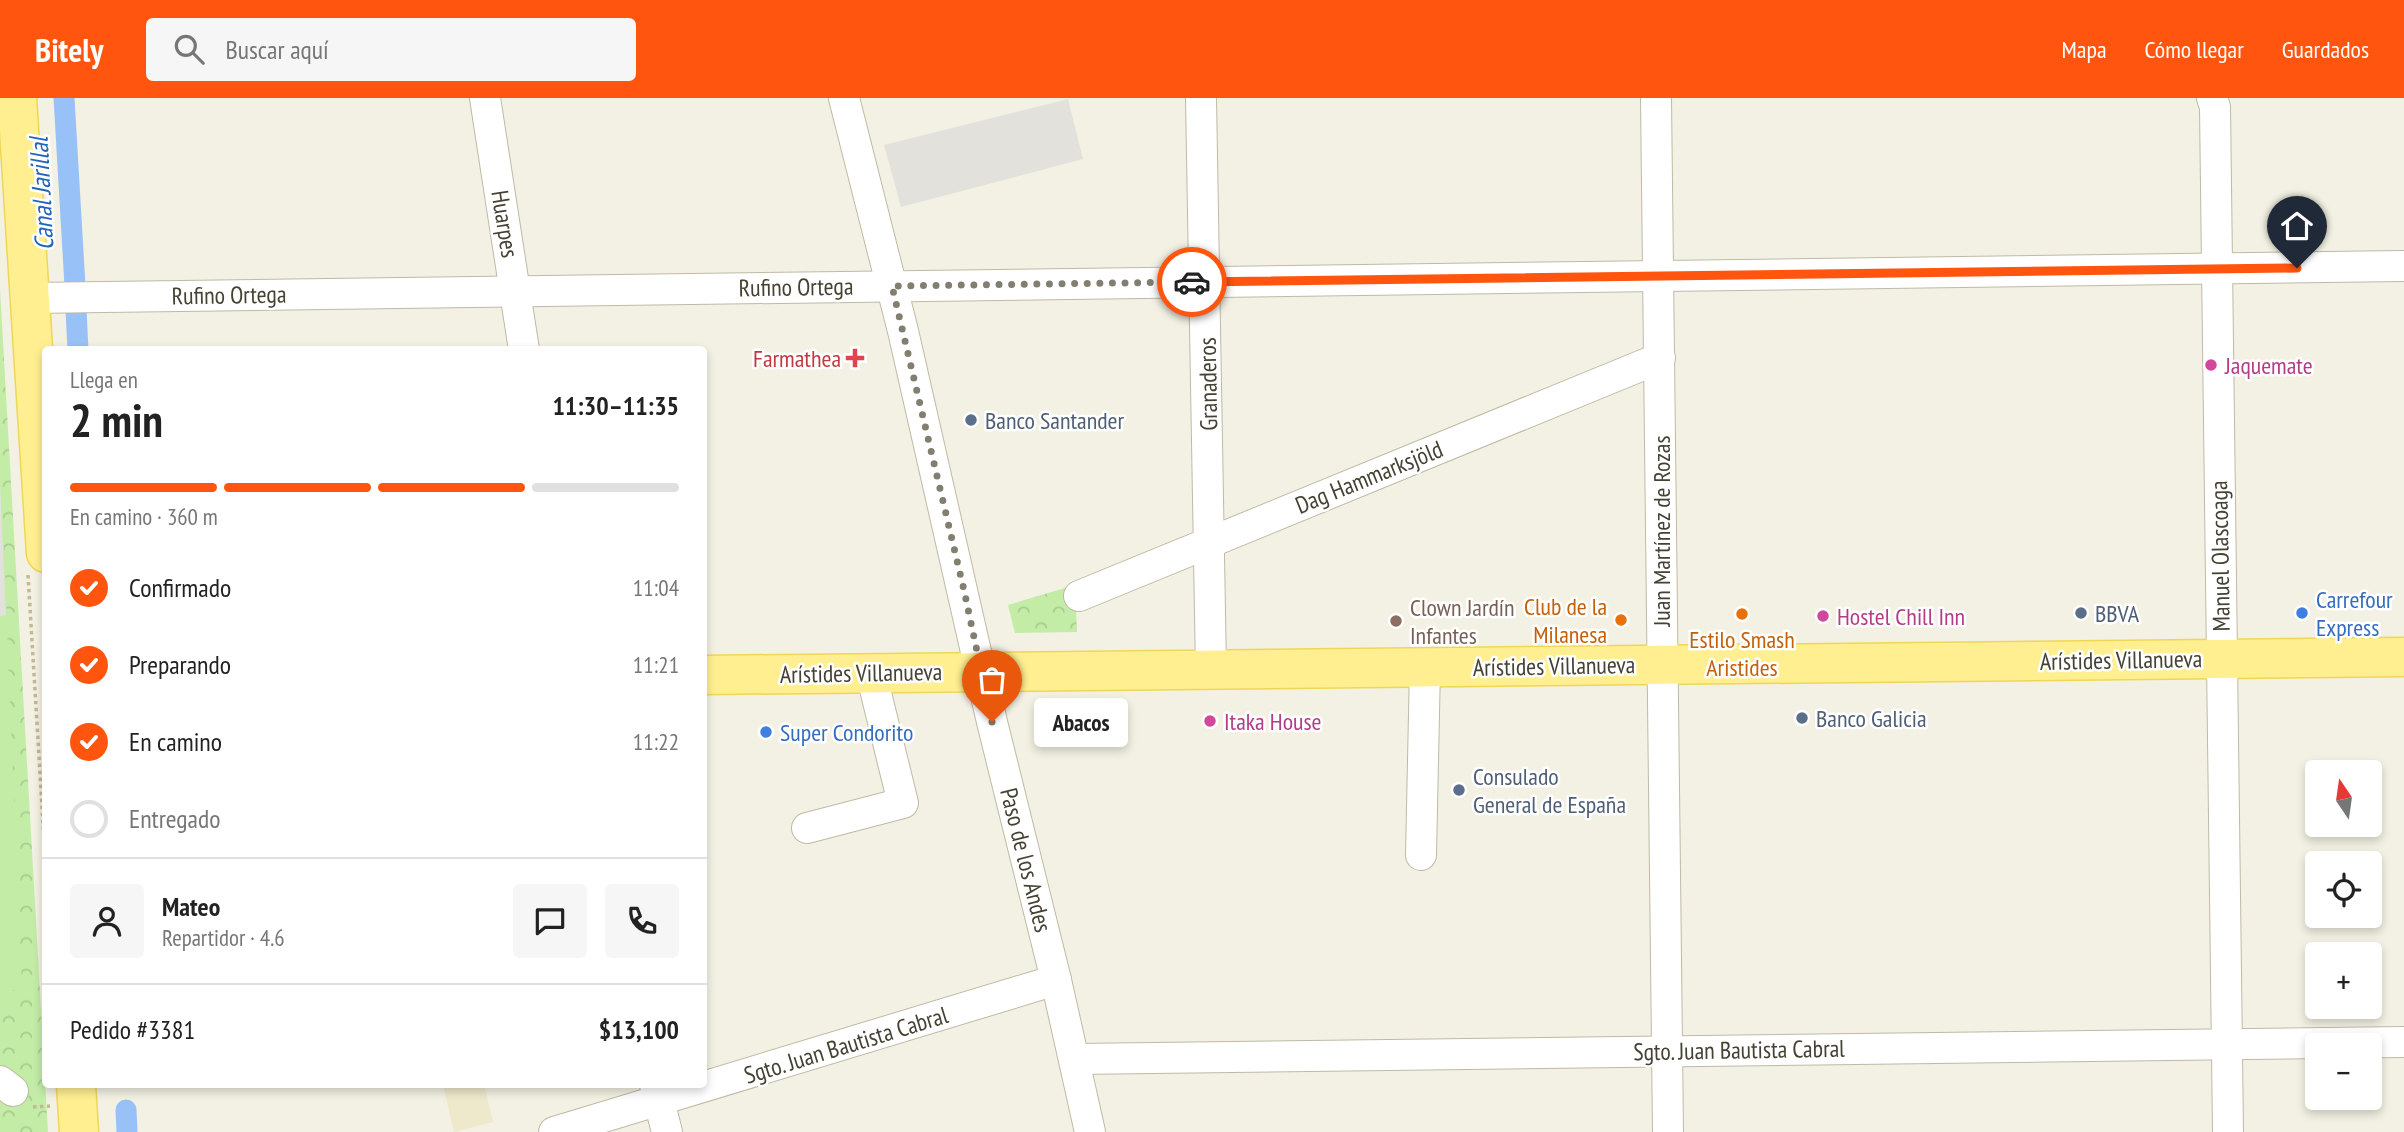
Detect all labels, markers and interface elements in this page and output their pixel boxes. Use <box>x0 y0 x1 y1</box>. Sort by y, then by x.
search box <box>146 18 636 81</box>
text: Bitely <box>35 28 104 71</box>
icon: search <box>170 30 208 68</box>
text: Buscar aquí <box>226 33 329 66</box>
text: Mapa <box>2062 34 2107 65</box>
text: Cómo llegar <box>2145 34 2244 65</box>
text: Guardados <box>2282 34 2369 65</box>
water label: Canal Jarillal <box>21 134 60 251</box>
street label: Huarpes <box>484 188 526 260</box>
pin <box>2267 196 2327 268</box>
icon: home <box>2278 207 2316 245</box>
courier <box>1157 247 1227 317</box>
icon: car <box>1173 263 1211 301</box>
street label: Rufino Ortega <box>738 271 854 303</box>
street label: Rufino Ortega <box>171 279 287 311</box>
street label: Granaderos <box>1192 337 1224 431</box>
place label: Farmathea <box>753 343 841 374</box>
marker: Farmathea <box>847 350 863 366</box>
place label: Jaquemate <box>2224 350 2313 381</box>
marker: Jaquemate <box>2203 357 2219 373</box>
text: Llega en <box>70 365 138 394</box>
text: 11:30–11:35 <box>552 389 679 422</box>
text: 2 min <box>70 390 163 450</box>
place label: Banco Santander <box>985 405 1124 436</box>
marker: Banco Santander <box>963 412 979 428</box>
street label: Dag Hammarksjöld <box>1291 433 1447 521</box>
street label: Juan Martínez de Rozas <box>1646 435 1677 628</box>
street label: Manuel Olascoaga <box>2203 480 2237 632</box>
text: En camino · 360 m <box>70 502 218 531</box>
icon: check <box>70 569 108 607</box>
text: Confirmado <box>129 571 231 604</box>
text: 11:04 <box>633 573 679 602</box>
place label: Carrefour Express <box>2316 584 2393 643</box>
place label: Club de la Milanesa <box>1524 591 1607 650</box>
place label: Clown Jardín Infantes <box>1410 592 1515 651</box>
place label: BBVA <box>2095 598 2140 629</box>
place label: Hostel Chill Inn <box>1837 601 1965 632</box>
marker: BBVA <box>2073 605 2089 621</box>
marker: Carrefour Express <box>2294 605 2310 621</box>
marker: Estilo Smash Aristides <box>1734 606 1750 622</box>
marker: Hostel Chill Inn <box>1815 608 1831 624</box>
marker: Club de la Milanesa <box>1613 612 1629 628</box>
marker: Clown Jardín Infantes <box>1388 613 1404 629</box>
place label: Estilo Smash Aristides <box>1689 624 1795 683</box>
street label: Arístides Villanueva <box>2040 643 2202 677</box>
icon: check <box>70 646 108 684</box>
text: Preparando <box>129 648 231 681</box>
street label: Arístides Villanueva <box>1473 649 1635 683</box>
text: 11:21 <box>633 650 679 679</box>
pin <box>962 650 1022 722</box>
street label: Arístides Villanueva <box>780 656 942 690</box>
icon: bag <box>973 661 1011 699</box>
callout: Abacos <box>1034 698 1128 746</box>
place label: Banco Galicia <box>1816 703 1927 734</box>
place label: Itaka House <box>1224 706 1321 737</box>
text: Abacos <box>1052 708 1110 737</box>
marker: Banco Galicia <box>1794 710 1810 726</box>
marker: Itaka House <box>1202 713 1218 729</box>
place label: Super Condorito <box>780 717 913 748</box>
icon: check <box>70 723 108 761</box>
marker: Super Condorito <box>758 724 774 740</box>
text: En camino <box>129 725 222 758</box>
text: 11:22 <box>633 727 679 756</box>
north arrow <box>2305 760 2382 836</box>
map controls <box>2305 760 2382 1110</box>
place label: Consulado General de España <box>1473 761 1626 820</box>
marker: Consulado General de España <box>1451 782 1467 798</box>
street label: Paso de los Andes <box>993 785 1059 935</box>
text: Entregado <box>129 802 221 835</box>
button: locate <box>2305 851 2382 928</box>
button: person <box>70 884 144 958</box>
button: chat <box>513 884 587 958</box>
button: phone <box>605 884 679 958</box>
text: Mateo <box>162 890 220 923</box>
text: Repartidor · 4.6 <box>162 923 285 952</box>
button: + <box>2305 942 2382 1019</box>
street label: Sgto. Juan Bautista Cabral <box>740 999 952 1091</box>
text: Pedido #3381 <box>70 1013 195 1046</box>
text: $13,100 <box>599 1013 679 1046</box>
street label: Sgto. Juan Bautista Cabral <box>1633 1033 1845 1067</box>
button: − <box>2305 1033 2382 1110</box>

